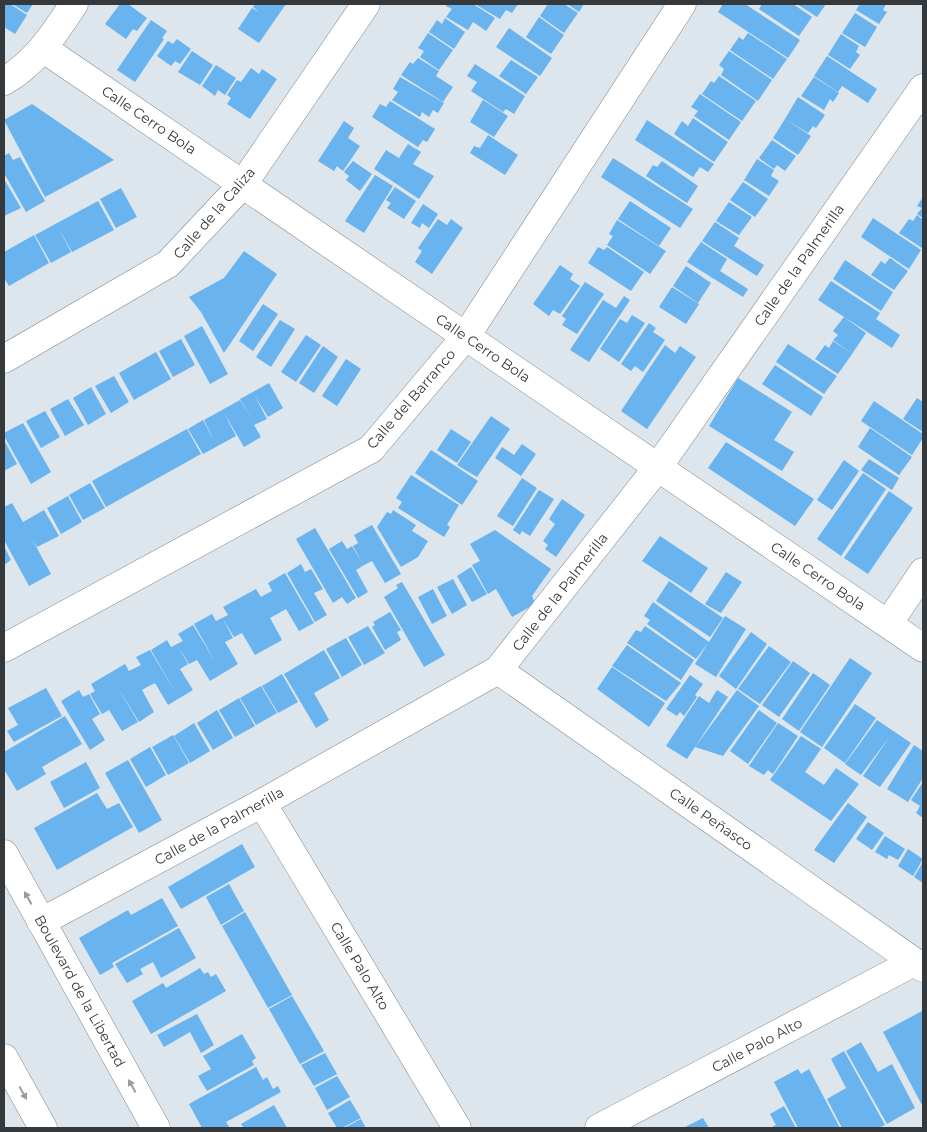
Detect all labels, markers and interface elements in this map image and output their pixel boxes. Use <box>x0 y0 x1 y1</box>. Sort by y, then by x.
street label: Calle Cerro Bola <box>98 82 200 158</box>
street label: Calle de la Caliza <box>169 163 259 263</box>
street label: Calle de la Palmerilla <box>750 200 848 330</box>
street label: Calle Cerro Bola <box>432 310 534 386</box>
street label: Calle del Barranco <box>363 345 460 453</box>
street label: Calle de la Palmerilla <box>508 529 612 655</box>
street label: Calle Cerro Bola <box>767 538 869 614</box>
street label: Calle de la Palmerilla <box>151 783 287 869</box>
street label: Calle Peñasco <box>666 784 756 854</box>
one-way arrow <box>24 890 32 905</box>
street label: Boulevard de la Libertad <box>31 912 129 1070</box>
street label: Calle Palo Alto <box>327 919 394 1014</box>
street label: Calle Palo Alto <box>709 1013 806 1076</box>
one-way arrow <box>128 1079 137 1092</box>
one-way arrow <box>19 1087 28 1100</box>

